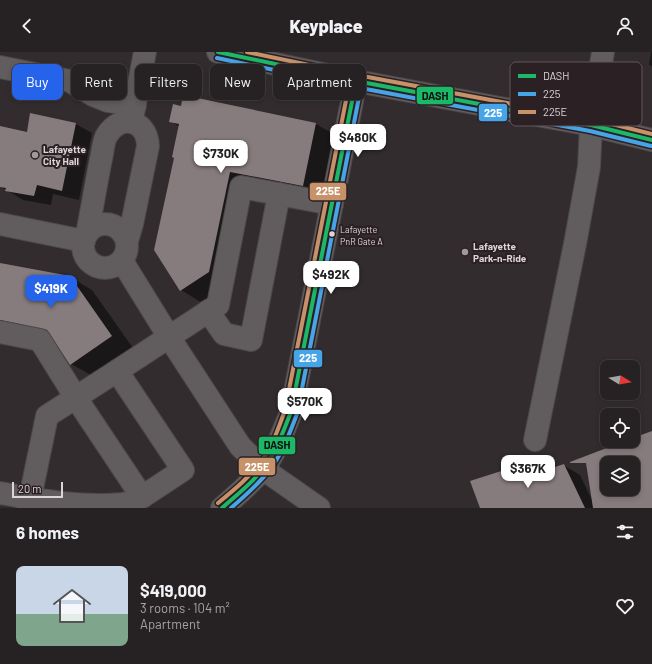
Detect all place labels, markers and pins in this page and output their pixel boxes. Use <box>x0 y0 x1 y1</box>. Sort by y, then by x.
pin: $480K <box>330 124 386 158</box>
pin: $730K <box>193 140 249 174</box>
place label: Lafayette City Hall <box>43 143 86 167</box>
marker: Lafayette City Hall <box>30 150 40 160</box>
place label: Lafayette PnR Gate A <box>340 224 383 247</box>
marker: Lafayette PnR Gate A <box>327 229 337 239</box>
place label: Lafayette Park-n-Ride <box>473 240 527 264</box>
marker: Lafayette Park-n-Ride <box>460 247 470 257</box>
pin: $492K <box>303 261 359 295</box>
pin: $419K <box>23 275 79 309</box>
pin: $570K <box>277 388 333 422</box>
pin: $367K <box>500 455 556 489</box>

